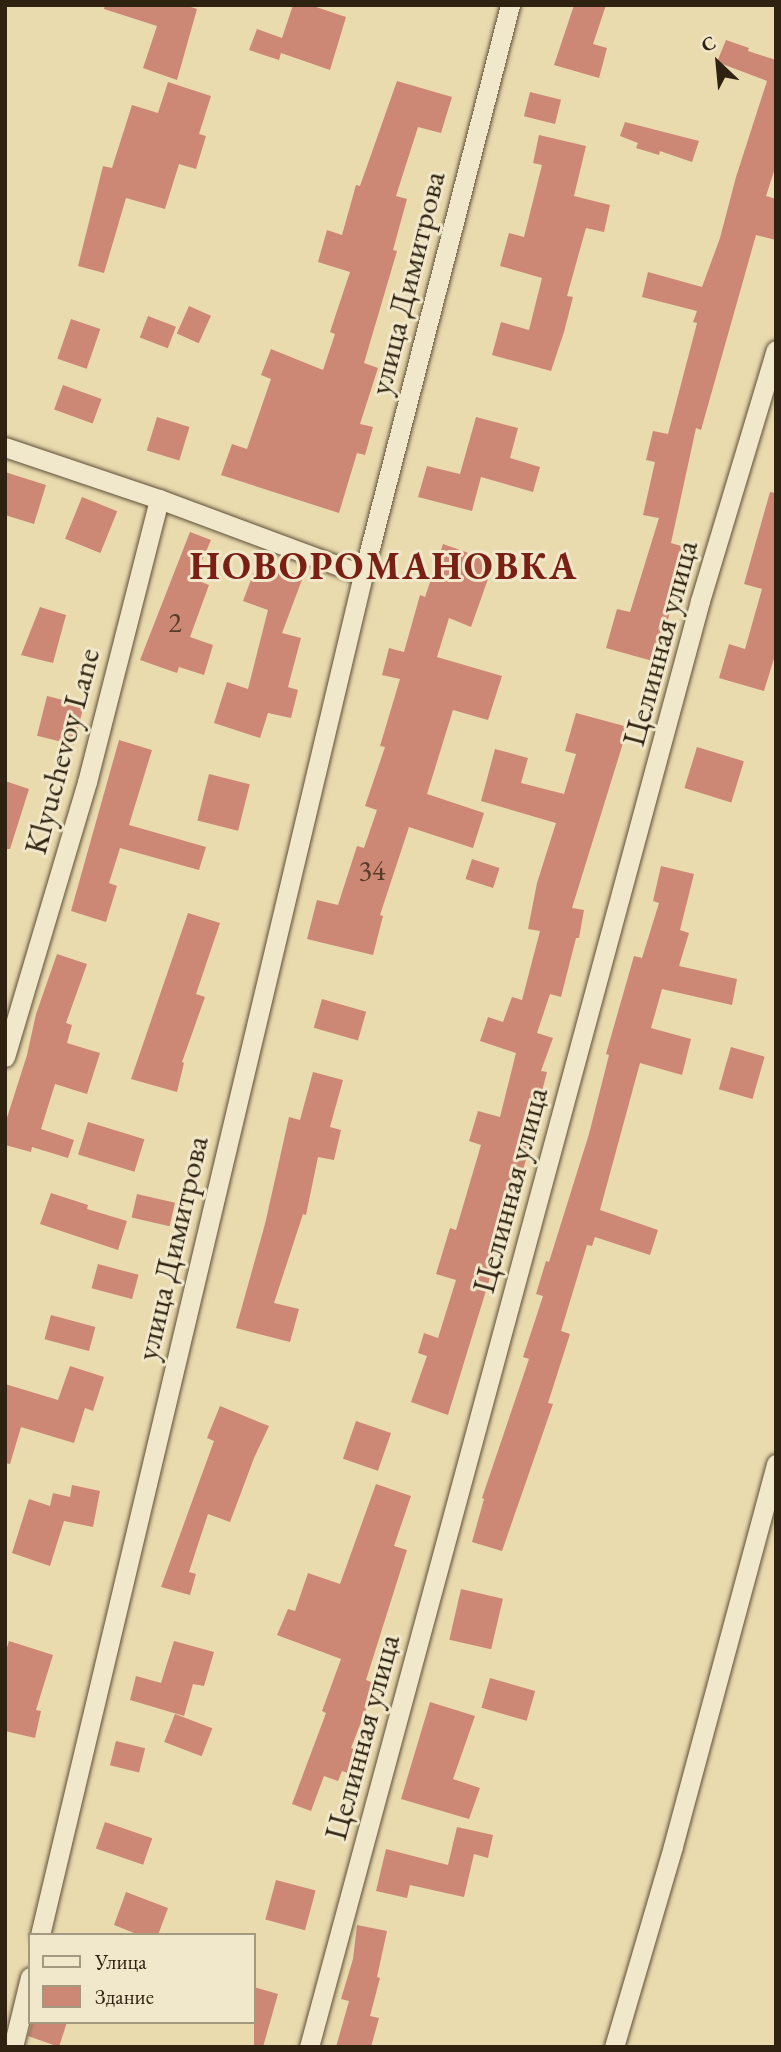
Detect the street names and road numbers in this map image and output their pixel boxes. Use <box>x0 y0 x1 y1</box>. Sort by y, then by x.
street label: улица Димитрова <box>361 167 453 399</box>
street label: Целинная улица <box>614 536 706 750</box>
street label: Klyuchevoy Lane <box>16 644 108 858</box>
street label: Целинная улица <box>464 1083 556 1297</box>
street label: улица Димитрова <box>127 1132 217 1364</box>
street label: Целинная улица <box>316 1630 408 1844</box>

